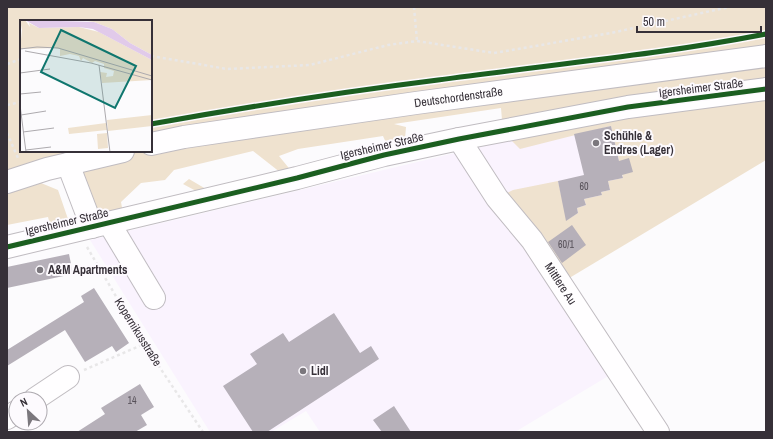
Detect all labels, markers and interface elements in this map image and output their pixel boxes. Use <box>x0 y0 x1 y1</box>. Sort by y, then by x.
scale bar <box>637 8 761 34</box>
text: 50 m <box>643 14 665 30</box>
inset map <box>20 20 152 152</box>
street label: Igersheimer Straße <box>658 75 744 101</box>
street label: Deutschordenstraße <box>413 83 504 111</box>
place label: Schühle & Endres (Lager) <box>604 128 673 158</box>
street label: Igersheimer Straße <box>339 129 425 163</box>
marker: Schühle & Endres (Lager) <box>591 138 601 148</box>
house number: 60 <box>579 180 589 193</box>
street label: Igersheimer Straße <box>24 205 110 239</box>
house number: 60/1 <box>558 238 574 251</box>
street label: Mittlere Au <box>541 259 580 308</box>
place label: A&M Apartments <box>48 262 128 278</box>
marker: A&M Apartments <box>35 265 45 275</box>
street label: Kopernikusstraße <box>111 295 165 369</box>
place label: Lidl <box>311 363 329 379</box>
marker: Lidl <box>298 366 308 376</box>
north arrow <box>8 391 48 431</box>
text: N <box>18 394 30 410</box>
house number: 14 <box>127 394 137 407</box>

